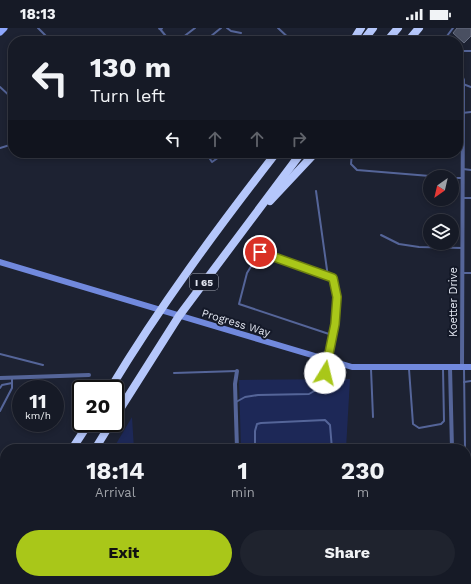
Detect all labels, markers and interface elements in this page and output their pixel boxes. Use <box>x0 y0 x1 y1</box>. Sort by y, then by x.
text: 18:13 <box>20 5 56 23</box>
text: 130 m <box>90 51 171 84</box>
icon: left <box>24 52 76 104</box>
text: Turn left <box>90 85 165 106</box>
icon: left <box>162 128 184 150</box>
icon: ahead <box>204 128 226 150</box>
icon: ahead <box>246 128 268 150</box>
icon: right <box>288 128 310 150</box>
north arrow <box>423 170 459 206</box>
map controls <box>423 170 459 250</box>
button: layers <box>423 214 459 250</box>
pin <box>243 235 277 269</box>
icon: arrive <box>249 241 271 263</box>
street label: Koetter Drive <box>447 267 460 337</box>
road number: I 65 <box>190 274 218 290</box>
street label: Progress Way <box>200 306 272 340</box>
position arrow <box>304 352 346 394</box>
speed limit sign: 20 <box>72 380 124 432</box>
text: 11 <box>29 389 47 413</box>
text: km/h <box>25 410 51 421</box>
text: 18:14 <box>86 457 145 485</box>
text: 1 <box>238 457 248 485</box>
text: 230 <box>341 457 385 485</box>
text: Arrival <box>95 485 136 500</box>
text: min <box>231 485 255 500</box>
text: m <box>357 485 369 500</box>
button: Exit <box>16 530 232 576</box>
button: Share <box>240 530 455 576</box>

